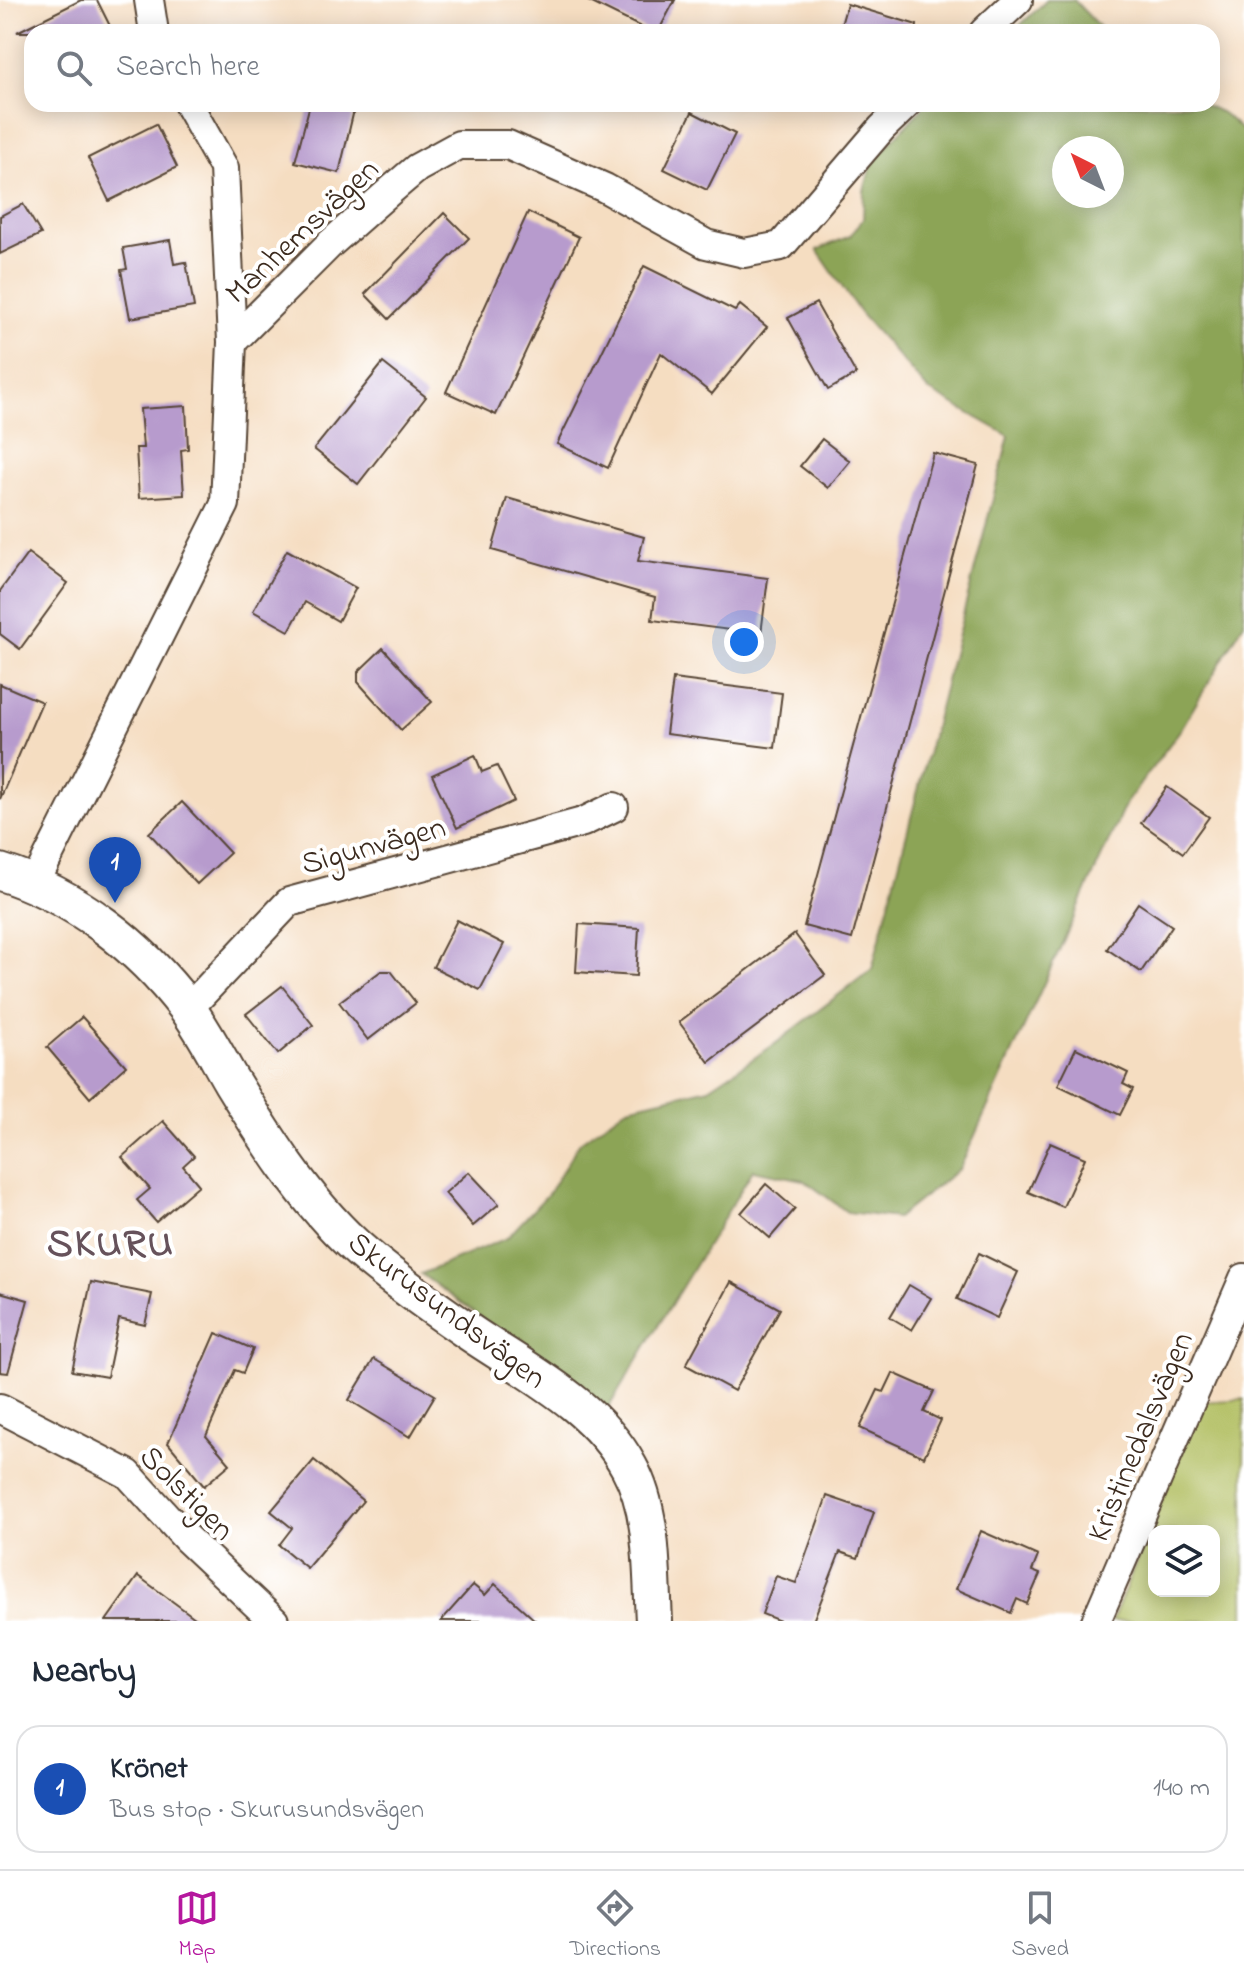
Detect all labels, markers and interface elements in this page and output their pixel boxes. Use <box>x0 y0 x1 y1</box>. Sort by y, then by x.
search box <box>24 24 1220 112</box>
icon: search <box>52 46 96 90</box>
text: Search here <box>116 46 260 90</box>
north arrow <box>1052 136 1124 208</box>
street label: Manhemsvägen <box>216 148 391 317</box>
your location <box>724 622 764 662</box>
street label: Sigunvägen <box>296 806 451 889</box>
pin: 1 <box>89 837 141 903</box>
district label: SKURU <box>47 1216 175 1275</box>
street label: Skurusundsvägen <box>337 1221 555 1402</box>
street label: Kristinedalsvägen <box>1077 1325 1208 1550</box>
street label: Solstigen <box>127 1436 244 1553</box>
map controls <box>1148 1525 1220 1597</box>
button: layers <box>1148 1525 1220 1597</box>
text: Nearby <box>32 1648 136 1698</box>
text: Krönet <box>110 1748 188 1792</box>
text: 1 <box>56 1770 64 1808</box>
text: 140 m <box>1153 1770 1210 1808</box>
text: Bus stop · Skurusundsvägen <box>110 1792 424 1830</box>
tab: Map <box>175 1886 219 1966</box>
tab: Directions <box>570 1886 661 1966</box>
tab: Saved <box>1011 1886 1069 1966</box>

